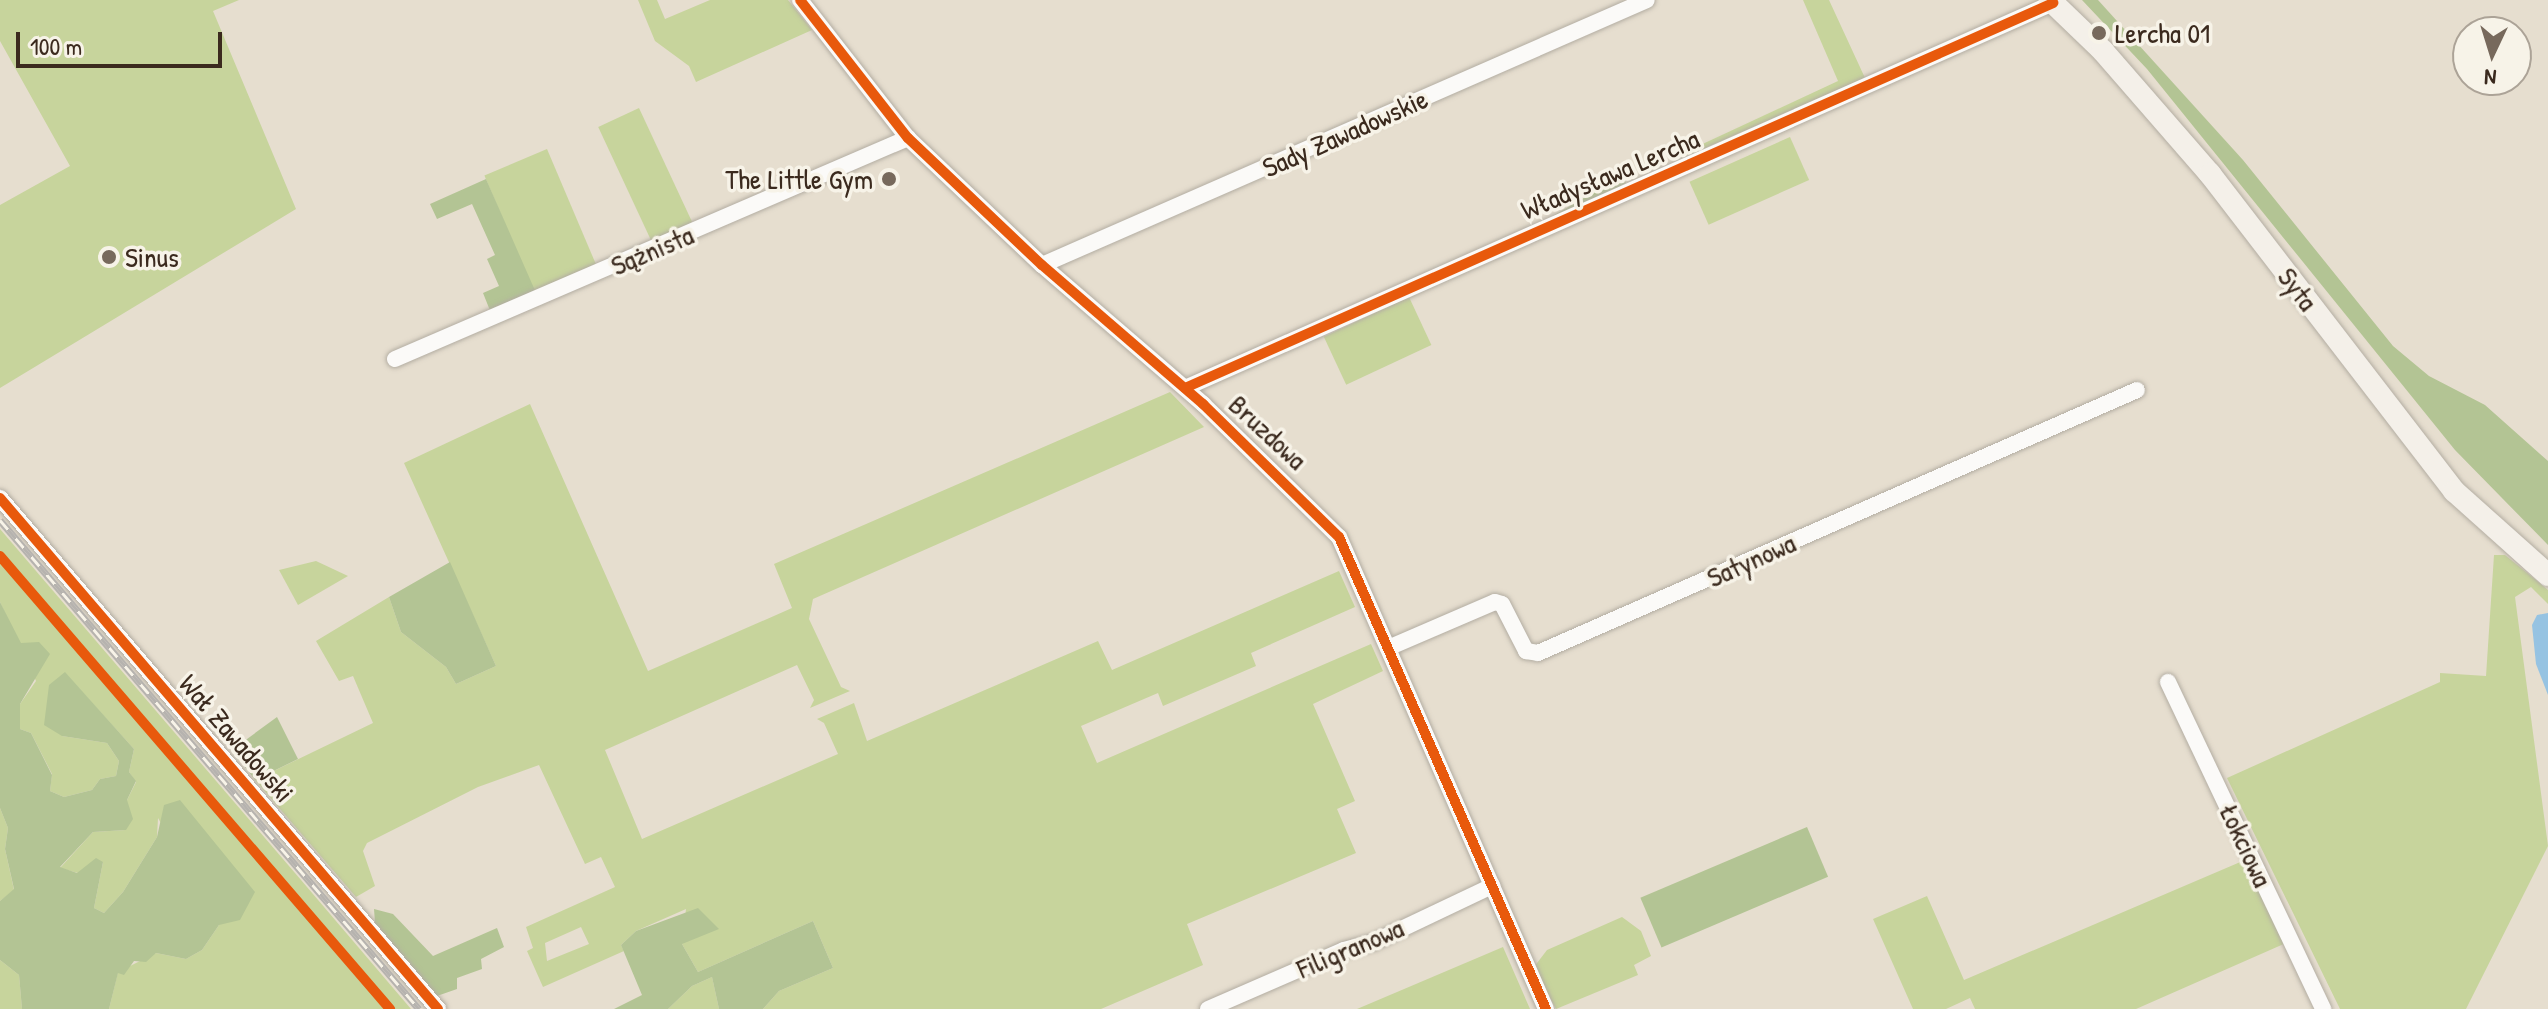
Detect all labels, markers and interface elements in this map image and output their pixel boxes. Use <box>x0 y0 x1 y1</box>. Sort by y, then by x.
scale bar <box>20 16 226 66</box>
place label: Lercha 01 <box>2115 16 2210 50</box>
north arrow <box>2452 16 2532 96</box>
marker: Lercha 01 <box>2090 24 2108 42</box>
text: 100 m <box>30 30 82 62</box>
text: N <box>2484 63 2497 93</box>
street label: Sady Zawadowskie <box>1257 82 1433 184</box>
street label: Władysława Lercha <box>1516 121 1704 227</box>
place label: The Little Gym <box>725 162 873 196</box>
marker: The Little Gym <box>880 170 898 188</box>
street label: Sążnista <box>606 218 698 282</box>
place label: Sinus <box>125 240 179 274</box>
marker: Sinus <box>100 248 118 266</box>
street label: Syta <box>2271 261 2325 317</box>
street label: Bruzdowa <box>1222 388 1314 476</box>
street label: Satynowa <box>1702 526 1800 594</box>
street label: Wał Zawadowski <box>172 667 302 809</box>
street label: Łokciowa <box>2212 798 2280 892</box>
street label: Filigranowa <box>1292 911 1408 985</box>

